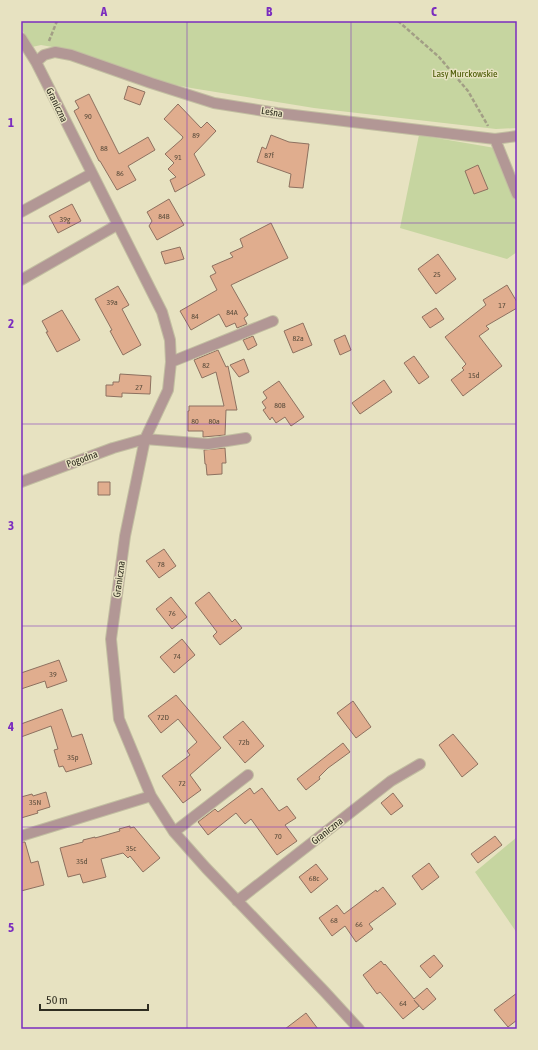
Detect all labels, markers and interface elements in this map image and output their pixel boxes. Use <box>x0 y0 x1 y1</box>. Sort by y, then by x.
text: A <box>100 4 108 19</box>
text: B <box>266 4 273 19</box>
text: C <box>431 4 437 19</box>
park label: Lasy Murckowskie <box>433 68 498 79</box>
street label: Graniczna <box>44 86 70 124</box>
street label: Leśna <box>261 105 284 119</box>
house number: 90 <box>84 112 92 121</box>
text: 1 <box>8 115 14 130</box>
house number: 89 <box>192 131 200 140</box>
house number: 88 <box>100 144 108 153</box>
house number: 87f <box>264 151 275 160</box>
house number: 91 <box>174 153 182 162</box>
house number: 86 <box>116 169 124 178</box>
house number: 84B <box>158 212 170 221</box>
house number: 39g <box>60 215 71 224</box>
house number: 25 <box>433 270 441 279</box>
house number: 39a <box>106 298 118 307</box>
house number: 17 <box>498 301 506 310</box>
house number: 84A <box>226 308 238 317</box>
house number: 84 <box>191 312 199 321</box>
text: 2 <box>8 316 14 331</box>
house number: 82a <box>292 334 304 343</box>
house number: 82 <box>202 361 210 370</box>
house number: 15d <box>468 371 480 380</box>
house number: 27 <box>135 383 143 392</box>
house number: 80B <box>274 401 286 410</box>
house number: 80 <box>191 417 199 426</box>
house number: 80a <box>208 417 220 426</box>
street label: Pogodna <box>65 448 99 470</box>
text: 3 <box>8 518 14 533</box>
street label: Graniczna <box>111 560 127 598</box>
house number: 78 <box>157 560 165 569</box>
house number: 76 <box>168 609 176 618</box>
house number: 74 <box>173 652 181 661</box>
house number: 39 <box>49 670 57 679</box>
house number: 72D <box>157 713 170 722</box>
text: 4 <box>7 719 14 734</box>
house number: 72b <box>238 738 250 747</box>
house number: 35p <box>67 753 79 762</box>
house number: 72 <box>178 779 186 788</box>
house number: 35N <box>29 798 41 807</box>
street label: Graniczna <box>309 815 345 847</box>
house number: 70 <box>274 832 282 841</box>
house number: 35c <box>126 844 136 853</box>
house number: 35d <box>76 857 88 866</box>
house number: 68c <box>309 874 319 883</box>
house number: 68 <box>330 916 338 925</box>
text: 5 <box>8 920 14 935</box>
house number: 66 <box>355 920 363 929</box>
scale bar <box>40 986 148 1012</box>
text: 50 m <box>46 993 68 1007</box>
house number: 64 <box>399 999 407 1008</box>

